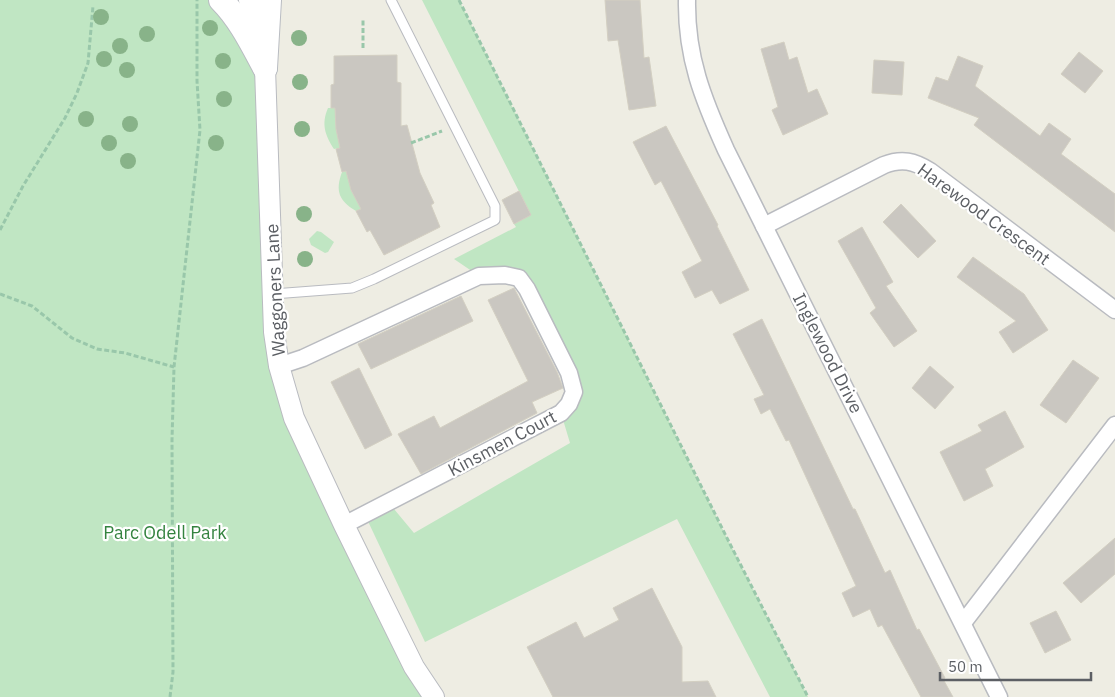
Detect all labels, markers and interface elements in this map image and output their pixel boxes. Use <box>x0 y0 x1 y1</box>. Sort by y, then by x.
street label: Harewood Crescent <box>913 158 1055 270</box>
street label: Waggoners Lane <box>260 223 290 357</box>
street label: Inglewood Drive <box>788 289 868 417</box>
street label: Kinsmen Court <box>444 405 560 481</box>
park label: Parc Odell Park <box>103 521 227 544</box>
scale bar <box>940 650 1091 682</box>
text: 50 m <box>948 657 983 676</box>

